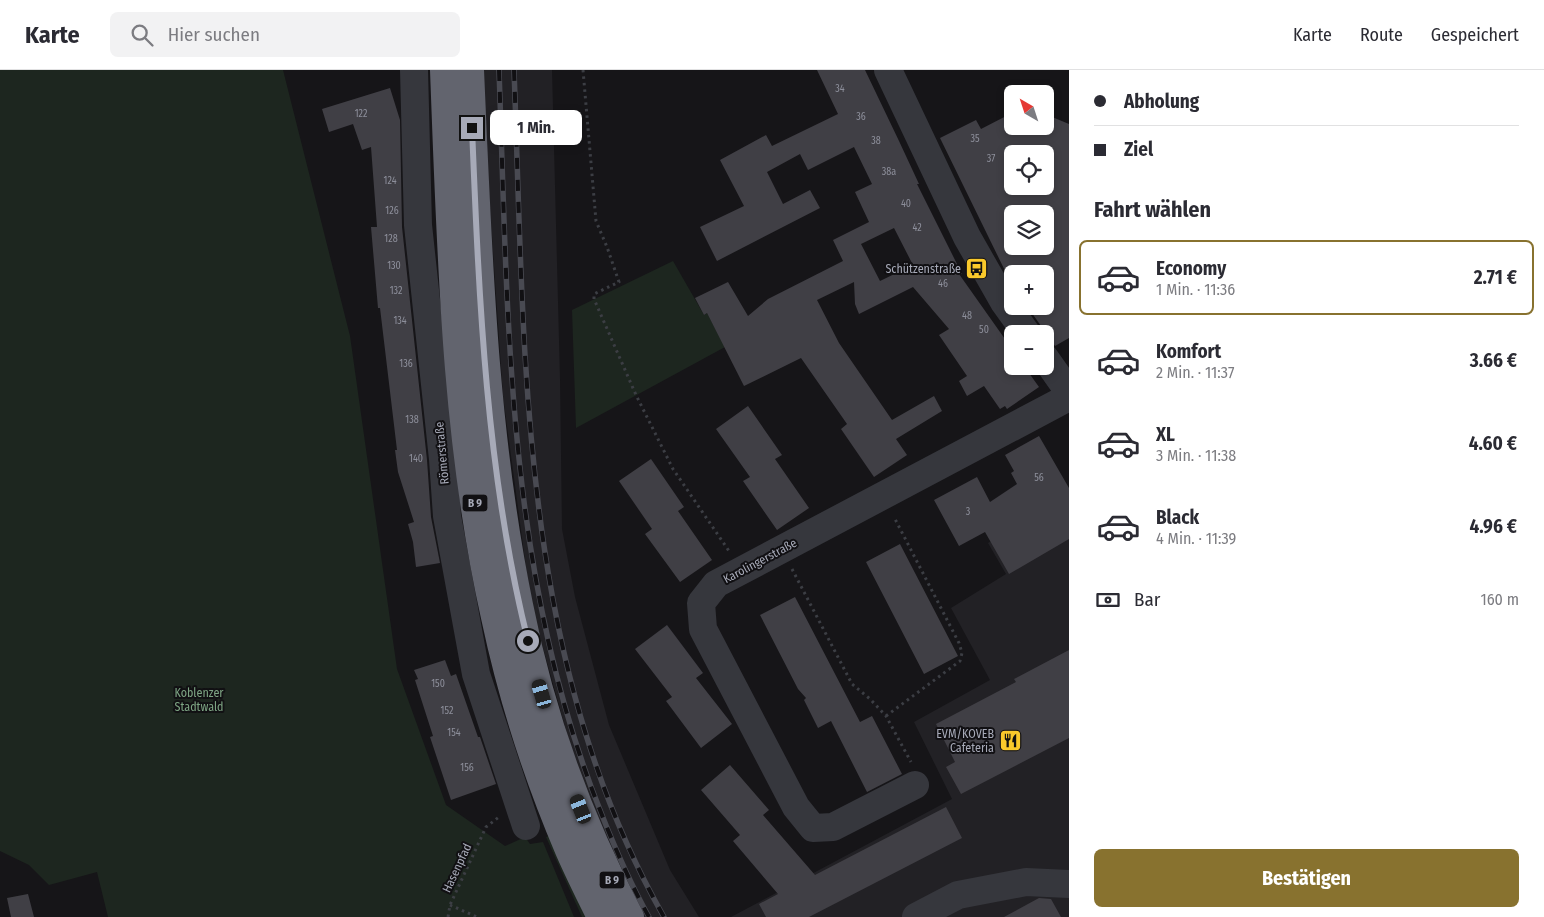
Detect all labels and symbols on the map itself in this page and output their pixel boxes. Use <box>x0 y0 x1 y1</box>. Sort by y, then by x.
house number: 34 <box>835 83 845 95</box>
north arrow <box>1004 85 1054 135</box>
house number: 122 <box>355 108 368 120</box>
callout: 1 Min. <box>490 110 582 146</box>
house number: 36 <box>856 111 866 123</box>
route end <box>461 117 483 139</box>
house number: 35 <box>970 133 980 145</box>
house number: 38 <box>871 135 881 147</box>
house number: 37 <box>987 153 995 165</box>
house number: 38a <box>882 166 896 178</box>
house number: 124 <box>384 175 397 187</box>
house number: 40 <box>901 198 911 210</box>
house number: 126 <box>385 205 399 217</box>
house number: 42 <box>912 222 922 234</box>
house number: 128 <box>384 233 398 245</box>
bus stop icon: Schützenstraße <box>965 257 989 281</box>
house number: 130 <box>387 260 401 272</box>
place label: Schützenstraße <box>885 262 961 276</box>
house number: 46 <box>938 278 948 290</box>
house number: 132 <box>390 285 403 297</box>
house number: 48 <box>962 310 972 322</box>
house number: 134 <box>393 315 407 327</box>
house number: 50 <box>979 324 989 336</box>
house number: 136 <box>399 358 413 370</box>
house number: 138 <box>405 414 419 426</box>
street label: Römerstraße <box>432 421 452 485</box>
house number: 140 <box>409 453 423 465</box>
house number: 56 <box>1034 472 1044 484</box>
road number: B 9 <box>462 494 488 512</box>
house number: 3 <box>966 506 971 518</box>
street label: Karolingerstraße <box>721 536 799 586</box>
route start <box>517 630 539 652</box>
house number: 150 <box>431 678 445 690</box>
car <box>530 678 553 710</box>
park label: Koblenzer Stadtwald <box>174 686 224 714</box>
house number: 152 <box>441 705 454 717</box>
house number: 154 <box>447 727 461 739</box>
place label: EVM/KOVEB Cafeteria <box>936 727 994 755</box>
restaurant icon: EVM/KOVEB Cafeteria <box>998 729 1022 753</box>
house number: 156 <box>460 762 474 774</box>
car <box>568 792 593 826</box>
street label: Hasenpfad <box>440 841 474 895</box>
road number: B 9 <box>600 872 624 888</box>

